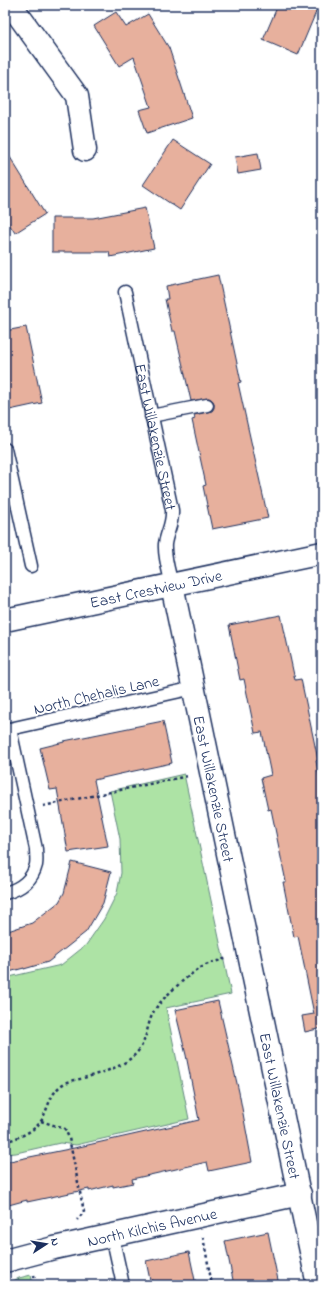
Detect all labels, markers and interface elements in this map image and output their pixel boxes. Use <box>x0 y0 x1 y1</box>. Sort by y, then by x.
street label: East Willakenzie Street <box>127 362 182 513</box>
street label: East Crestview Drive <box>88 564 225 616</box>
street label: North Chehalis Lane <box>31 670 162 722</box>
street label: East Willakenzie Street <box>186 714 240 865</box>
street label: East Willakenzie Street <box>252 1031 306 1182</box>
street label: North Kilchis Avenue <box>85 1202 220 1254</box>
north arrow <box>26 1224 66 1264</box>
text: N <box>46 1237 63 1247</box>

